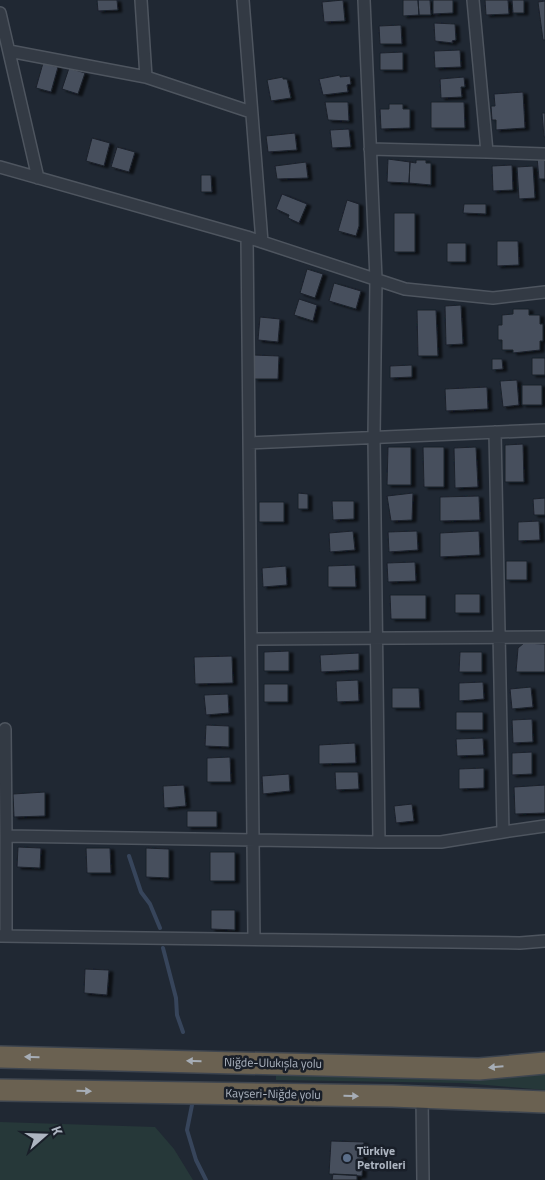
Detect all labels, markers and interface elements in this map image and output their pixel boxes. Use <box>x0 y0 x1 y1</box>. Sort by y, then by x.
street label: Niğde-Ulukışla yolu <box>224 1052 322 1073</box>
one-way arrow <box>23 1053 39 1061</box>
one-way arrow <box>186 1057 202 1065</box>
one-way arrow <box>488 1063 504 1071</box>
street label: Kayseri-Niğde yolu <box>225 1083 321 1104</box>
one-way arrow <box>76 1087 92 1095</box>
one-way arrow <box>343 1092 359 1100</box>
north arrow <box>20 1110 70 1160</box>
text: K <box>46 1123 69 1139</box>
place label: Türkiye Petrolleri <box>357 1141 406 1174</box>
marker: Türkiye Petrolleri <box>341 1152 353 1164</box>

